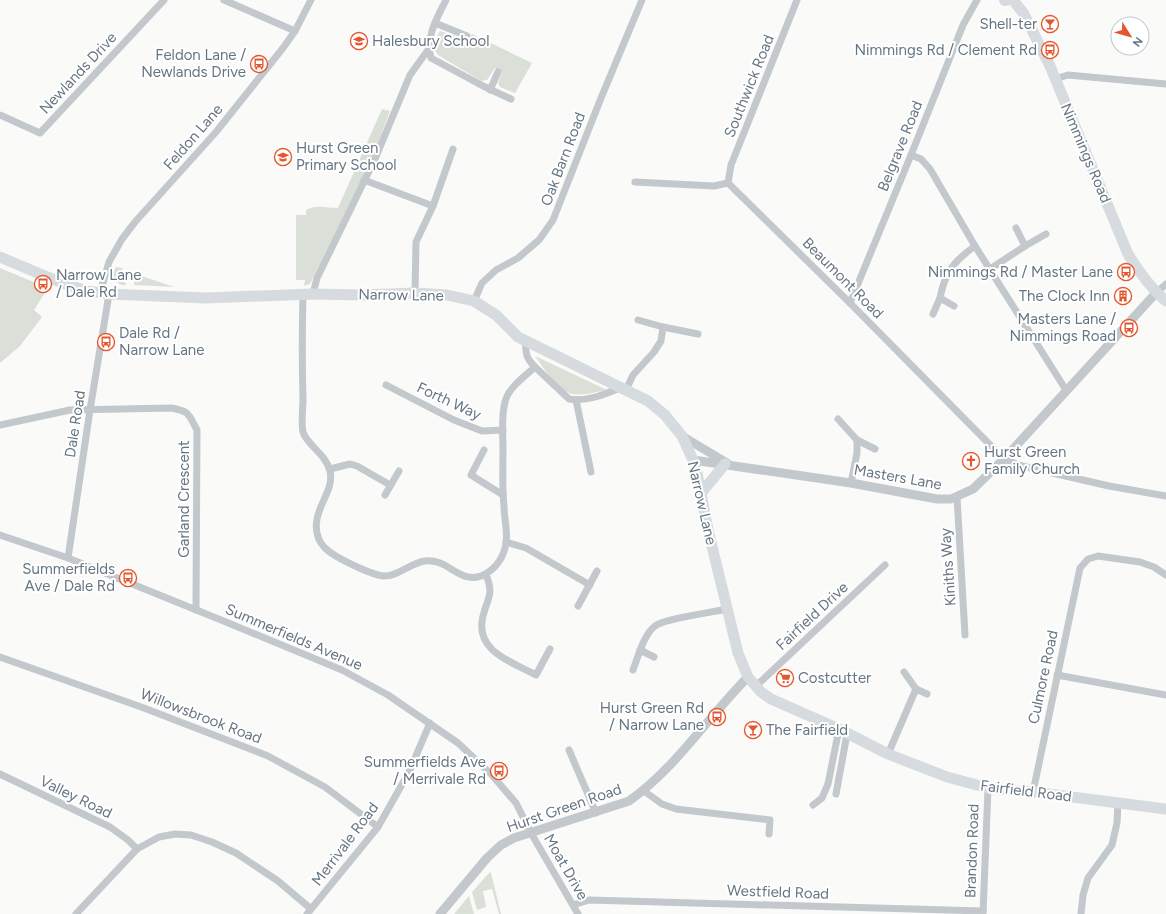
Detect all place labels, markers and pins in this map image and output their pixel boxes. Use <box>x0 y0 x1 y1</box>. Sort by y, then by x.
bar icon: Shell-ter <box>1040 14 1060 34</box>
place label: Shell-ter <box>979 15 1037 33</box>
school or university icon: Halesbury School <box>349 31 369 51</box>
place label: Halesbury School <box>372 32 490 50</box>
bus stop icon: Nimmings Rd / Clement Rd <box>1040 40 1060 60</box>
place label: Nimmings Rd / Clement Rd <box>854 41 1037 59</box>
place label: Feldon Lane / Newlands Drive <box>141 46 246 81</box>
bus stop icon: Feldon Lane / Newlands Drive <box>249 54 269 74</box>
place label: Hurst Green Primary School <box>296 139 397 174</box>
school or university icon: Hurst Green Primary School <box>273 147 293 167</box>
bus stop icon: Nimmings Rd / Master Lane <box>1116 262 1136 282</box>
place label: Nimmings Rd / Master Lane <box>928 263 1113 281</box>
place label: Narrow Lane / Dale Rd <box>56 266 141 301</box>
bus stop icon: Narrow Lane / Dale Rd <box>33 274 53 294</box>
building icon: The Clock Inn <box>1113 286 1133 306</box>
place label: The Clock Inn <box>1019 287 1110 305</box>
place label: Masters Lane / Nimmings Road <box>1009 310 1116 345</box>
bus stop icon: Masters Lane / Nimmings Road <box>1119 318 1139 338</box>
place label: Dale Rd / Narrow Lane <box>119 324 204 359</box>
bus stop icon: Dale Rd / Narrow Lane <box>96 332 116 352</box>
place label: Hurst Green Family Church <box>984 443 1080 478</box>
church icon: Hurst Green Family Church <box>961 451 981 471</box>
place label: Summerfields Ave / Dale Rd <box>22 560 115 595</box>
bus stop icon: Summerfields Ave / Dale Rd <box>118 568 138 588</box>
supermarket icon: Costcutter <box>775 668 795 688</box>
place label: Costcutter <box>798 669 871 687</box>
place label: Hurst Green Rd / Narrow Lane <box>600 699 704 734</box>
bus stop icon: Hurst Green Rd / Narrow Lane <box>707 707 727 727</box>
bar icon: The Fairfield <box>743 720 763 740</box>
place label: The Fairfield <box>766 721 848 739</box>
place label: Summerfields Ave / Merrivale Rd <box>364 753 486 788</box>
bus stop icon: Summerfields Ave / Merrivale Rd <box>489 761 509 781</box>

